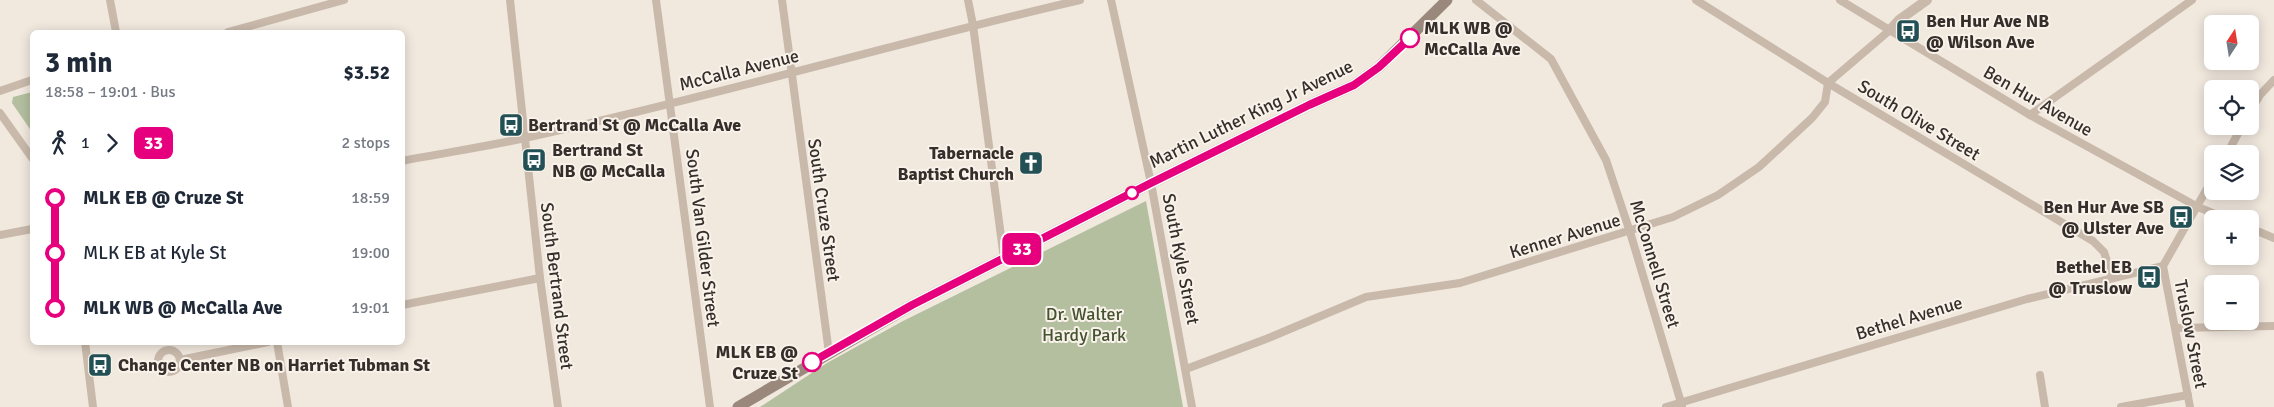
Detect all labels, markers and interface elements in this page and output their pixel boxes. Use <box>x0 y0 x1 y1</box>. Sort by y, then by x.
place label: Ben Hur Ave NB @ Wilson Ave <box>1926 10 2049 53</box>
north arrow <box>2204 15 2259 70</box>
map controls <box>2204 15 2259 330</box>
place label: MLK WB @ McCalla Ave <box>1424 17 1521 60</box>
bus stop icon: Ben Hur Ave NB @ Wilson Ave <box>1895 18 1921 44</box>
marker: MLK WB @ McCalla Ave <box>1400 28 1420 48</box>
street label: McCalla Avenue <box>677 44 801 96</box>
text: 3 min <box>45 46 113 80</box>
street label: Martin Luther King Jr Avenue <box>1145 55 1357 173</box>
text: $3.52 <box>344 61 390 85</box>
street label: Ben Hur Avenue <box>1979 61 2097 141</box>
street label: South Olive Street <box>1854 75 1984 165</box>
button: locate <box>2204 80 2259 135</box>
text: 18:58 – 19:01 · Bus <box>45 82 176 102</box>
bus stop icon: Bertrand St @ McCalla Ave <box>498 112 524 138</box>
place label: Bertrand St @ McCalla Ave <box>528 114 741 136</box>
icon: walk <box>45 129 73 157</box>
icon: forward <box>98 129 126 157</box>
text: 33 <box>144 132 163 154</box>
text: 1 <box>81 133 90 153</box>
text: 2 stops <box>342 133 390 153</box>
street label: South Cruze Street <box>803 137 845 283</box>
place label: Bertrand St NB @ McCalla <box>552 139 665 182</box>
place label: Tabernacle Baptist Church <box>897 142 1014 185</box>
button: layers <box>2204 145 2259 200</box>
bus stop icon: Bertrand St NB @ McCalla <box>521 147 547 173</box>
street label: South Van Gilder Street <box>681 148 725 328</box>
church icon: Tabernacle Baptist Church <box>1018 150 1044 176</box>
text: MLK EB @ Cruze St <box>83 186 244 210</box>
unlabelled marker <box>1125 186 1139 200</box>
text: 18:59 <box>351 188 390 208</box>
street label: South Kyle Street <box>1158 192 1204 326</box>
place label: Ben Hur Ave SB @ Ulster Ave <box>2043 196 2164 239</box>
street label: McConnell Street <box>1625 197 1685 331</box>
street label: South Bertrand Street <box>536 201 578 371</box>
bus stop icon: Ben Hur Ave SB @ Ulster Ave <box>2168 204 2194 230</box>
street label: Kenner Avenue <box>1507 209 1623 263</box>
button: + <box>2204 210 2259 265</box>
line badge: 33 <box>1000 233 1044 265</box>
text: 33 <box>1012 238 1032 260</box>
text: MLK EB at Kyle St <box>83 241 226 265</box>
text: 19:00 <box>351 243 390 263</box>
place label: Bethel EB @ Truslow <box>2049 256 2132 299</box>
bus stop icon: Bethel EB @ Truslow <box>2136 264 2162 290</box>
button: − <box>2204 275 2259 330</box>
street label: Truslow Street <box>2170 278 2212 390</box>
street label: Bethel Avenue <box>1853 291 1965 345</box>
text: MLK WB @ McCalla Ave <box>83 296 283 320</box>
text: 19:01 <box>351 298 390 318</box>
park label: Dr. Walter Hardy Park <box>1042 303 1126 346</box>
place label: MLK EB @ Cruze St <box>715 341 798 384</box>
bus stop icon: Change Center NB on Harriet Tubman St <box>87 352 113 378</box>
marker: MLK EB @ Cruze St <box>802 352 822 372</box>
place label: Change Center NB on Harriet Tubman St <box>118 354 430 376</box>

